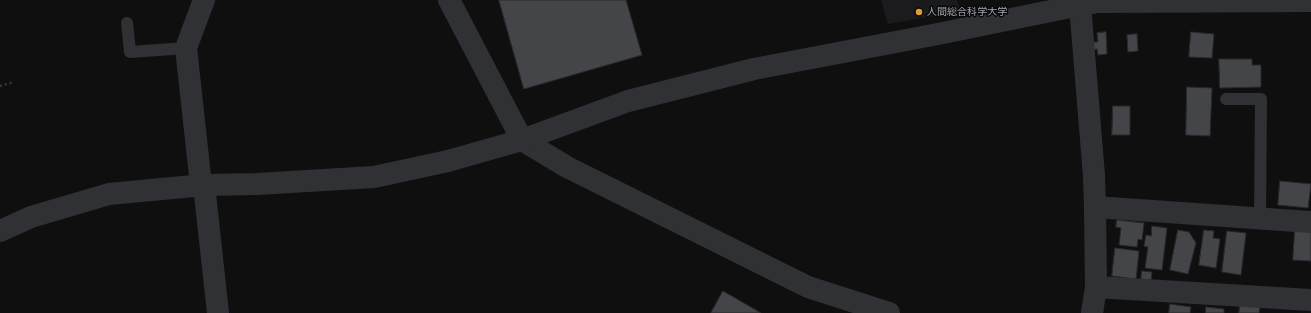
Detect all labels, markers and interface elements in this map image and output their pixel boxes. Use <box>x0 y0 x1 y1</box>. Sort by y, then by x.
place label: 人間総合科学大学 <box>927 6 1007 18</box>
marker: 人間総合科学大学 <box>914 7 924 17</box>

